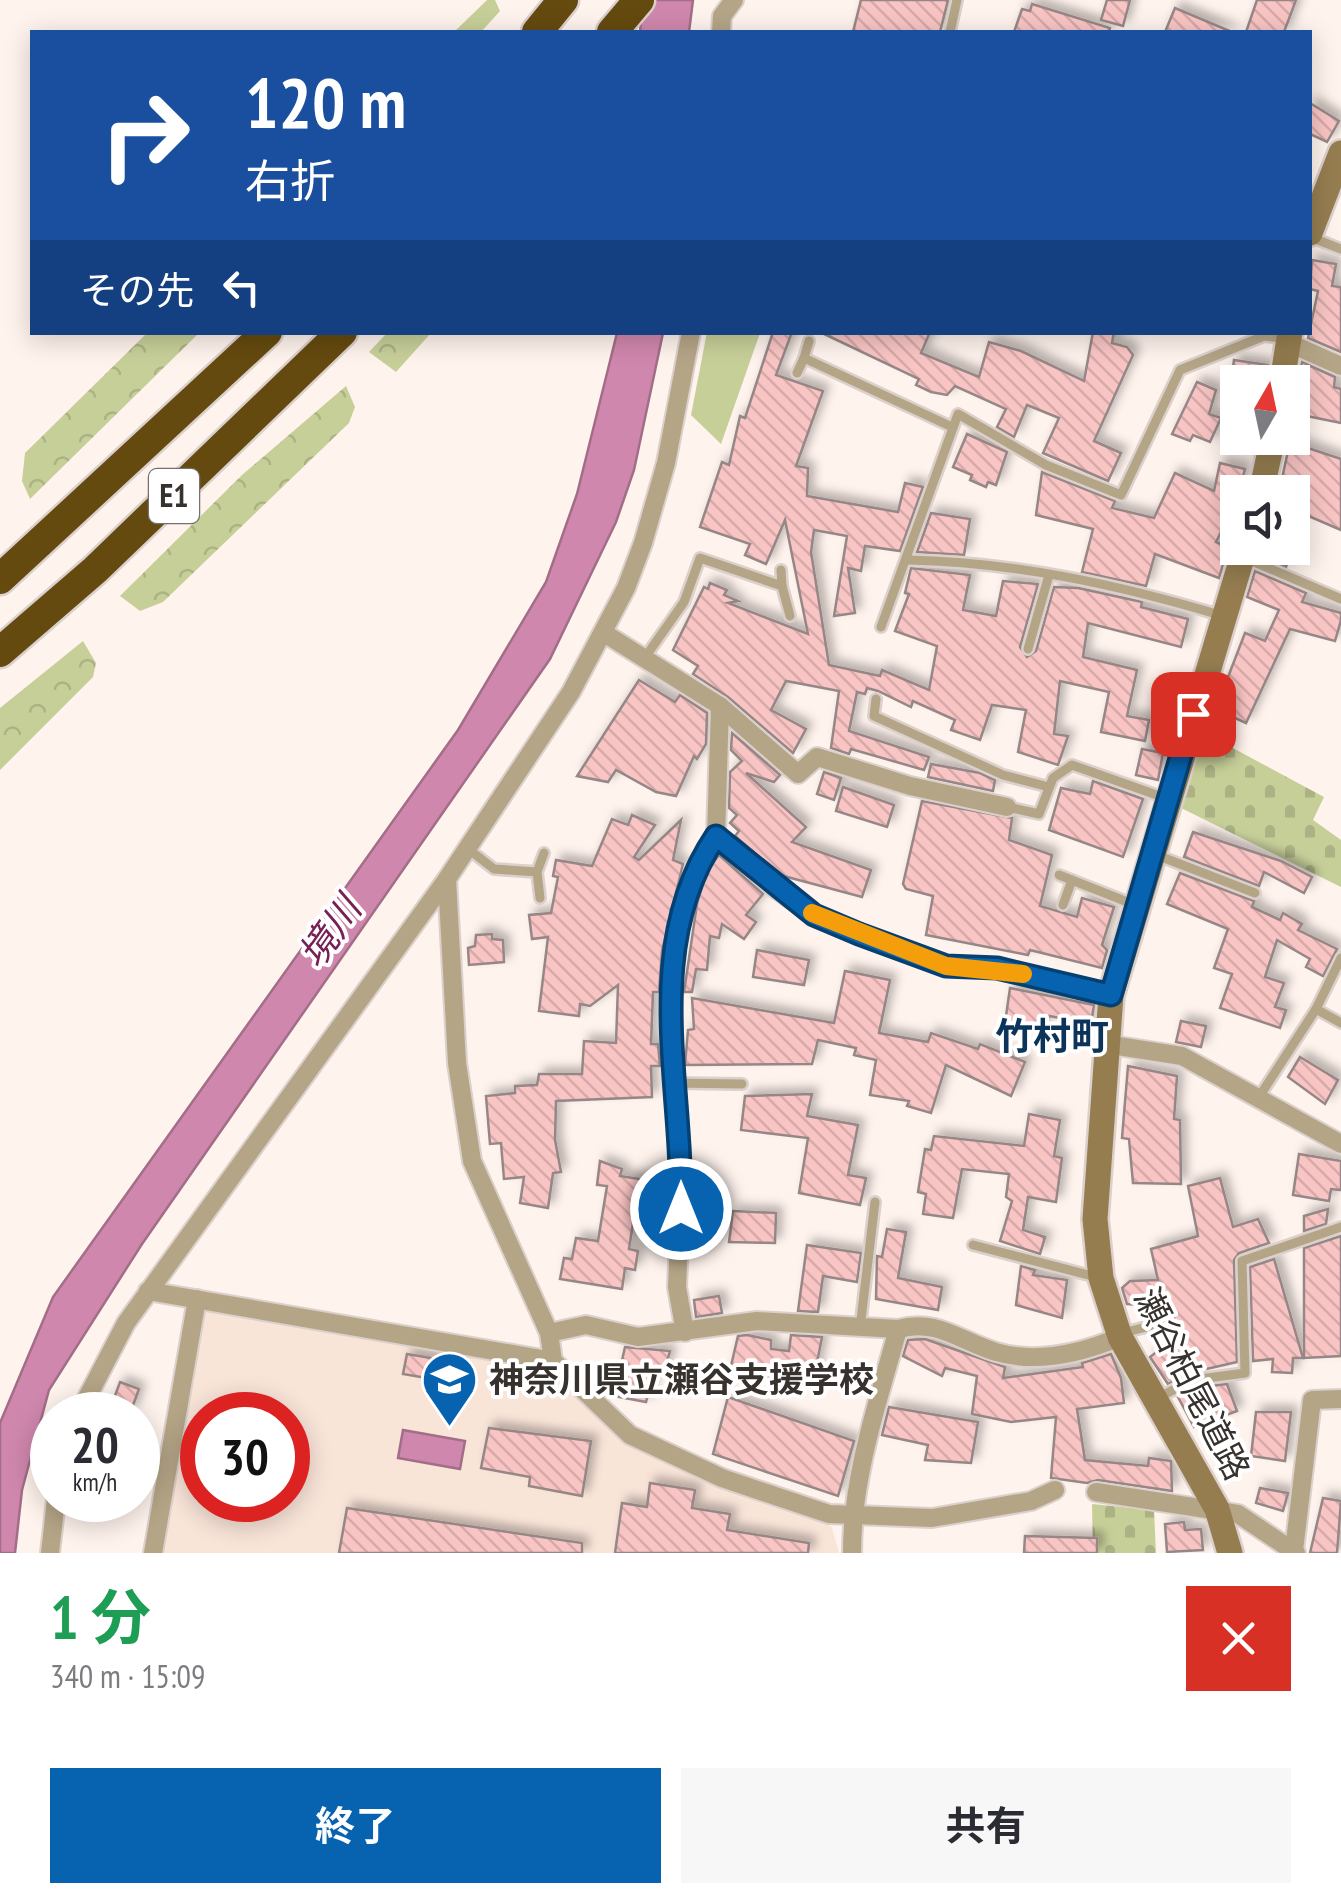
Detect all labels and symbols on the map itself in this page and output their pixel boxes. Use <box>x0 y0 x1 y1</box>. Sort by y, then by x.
north arrow <box>1220 365 1310 455</box>
road number: E1 <box>149 469 199 523</box>
pin <box>1151 672 1236 757</box>
water label: 境川 <box>287 883 373 976</box>
district label: 竹村町 <box>995 1011 1109 1060</box>
position arrow <box>629 1157 733 1261</box>
street label: 瀬谷柏尾道路 <box>1125 1280 1261 1488</box>
school or university icon: 神奈川県立瀬谷支援学校 <box>420 1350 480 1429</box>
place label: 神奈川県立瀬谷支援学校 <box>489 1356 874 1402</box>
speed limit sign: 30 <box>180 1392 310 1522</box>

